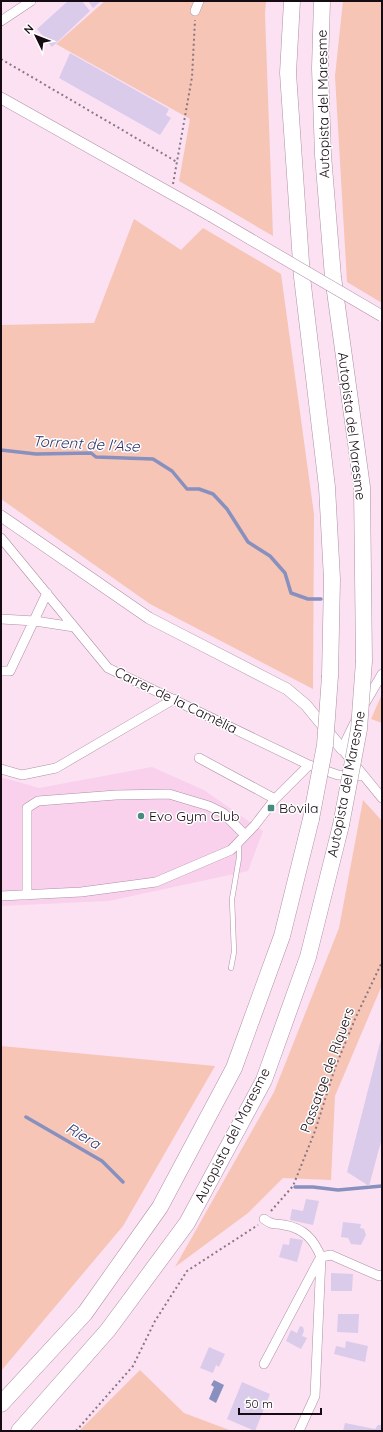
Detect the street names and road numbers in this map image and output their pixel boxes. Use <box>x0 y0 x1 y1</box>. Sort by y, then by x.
street label: Autopista del Maresme <box>313 29 333 179</box>
street label: Autopista del Maresme <box>334 351 370 501</box>
street label: Carrer de la Camèlia <box>112 663 240 737</box>
street label: Autopista del Maresme <box>323 709 369 859</box>
street label: Passatge de Riquers <box>296 1005 358 1135</box>
street label: Autopista del Maresme <box>190 1065 274 1205</box>

